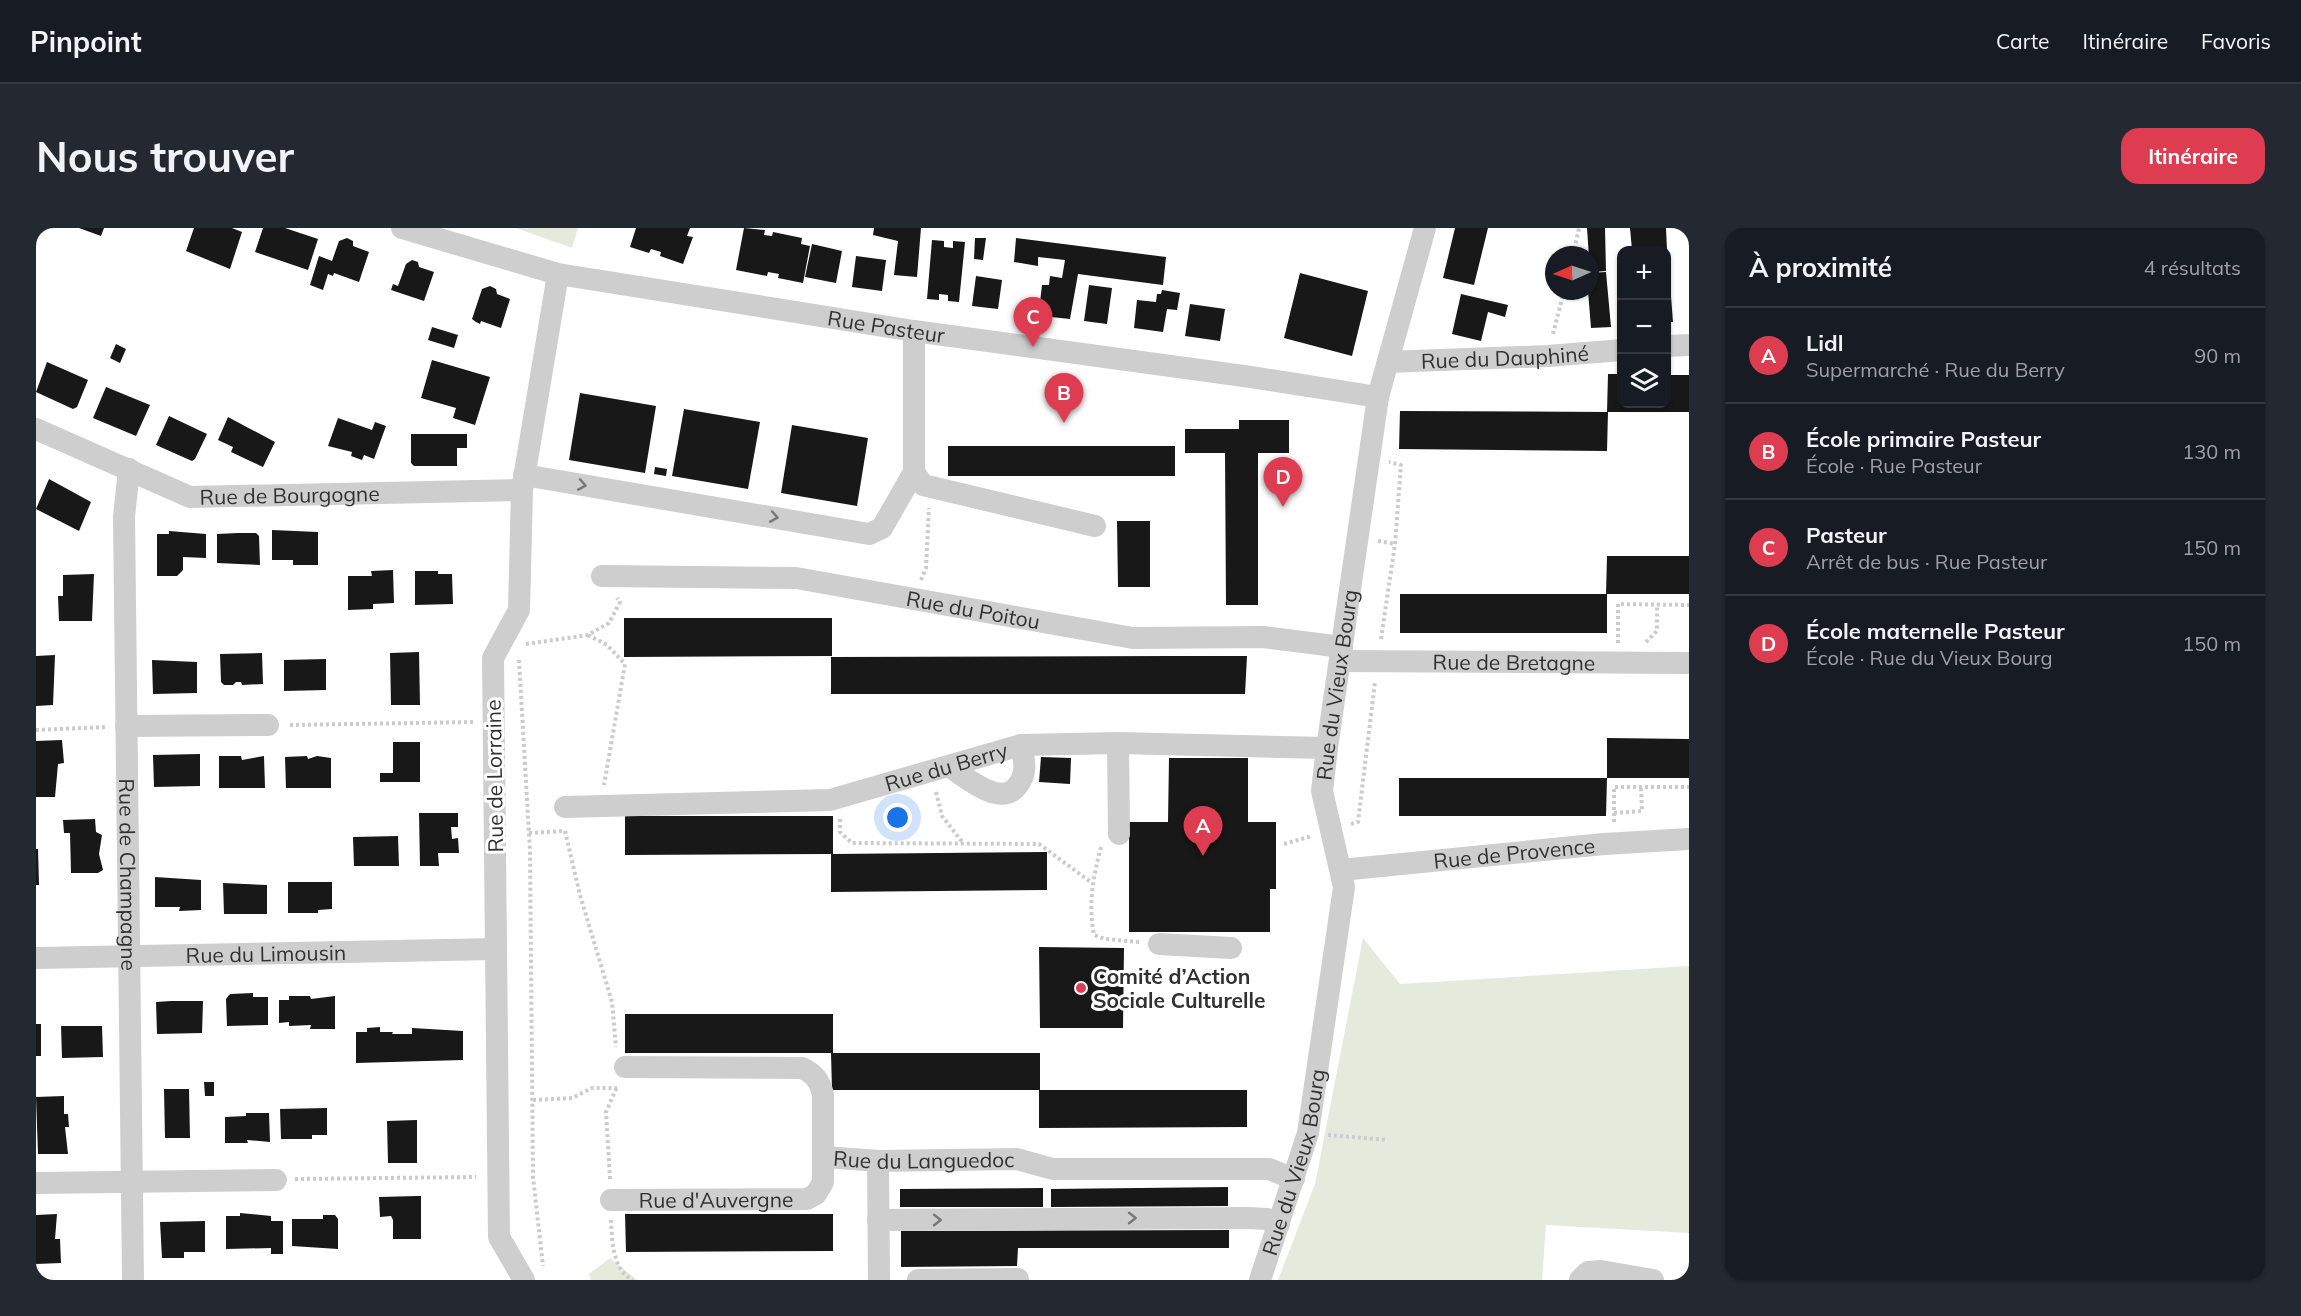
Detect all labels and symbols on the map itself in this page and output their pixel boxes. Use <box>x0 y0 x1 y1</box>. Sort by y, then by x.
north arrow <box>1545 246 1599 300</box>
pin: C <box>1014 298 1052 347</box>
street label: Rue Pasteur <box>826 304 947 348</box>
street label: Rue du Dauphiné <box>1421 340 1590 374</box>
pin: B <box>1044 374 1084 423</box>
pin: D <box>1264 458 1302 507</box>
one-way arrow <box>578 478 587 490</box>
street label: Rue de Bourgogne <box>199 480 380 510</box>
one-way arrow <box>770 511 779 523</box>
street label: Rue du Poitou <box>904 585 1042 634</box>
street label: Rue du Vieux Bourg <box>1310 588 1363 782</box>
street label: Rue de Bretagne <box>1433 649 1595 675</box>
street label: Rue de Lorraine <box>480 699 508 853</box>
street label: Rue du Berry <box>882 737 1011 797</box>
street label: Rue de Champagne <box>114 778 142 971</box>
your location <box>883 803 912 832</box>
pin: A <box>1184 806 1222 856</box>
street label: Rue de Provence <box>1432 832 1596 874</box>
street label: Rue du Limousin <box>185 939 346 968</box>
place label: Comité d’Action Sociale Culturelle <box>1093 963 1265 1013</box>
marker: Comité d’Action Sociale Culturelle <box>1074 981 1088 995</box>
street label: Rue du Vieux Bourg <box>1256 1067 1330 1259</box>
street label: Rue du Languedoc <box>832 1145 1015 1174</box>
street label: Rue d'Auvergne <box>639 1186 793 1213</box>
one-way arrow <box>1127 1212 1136 1224</box>
one-way arrow <box>932 1213 941 1226</box>

